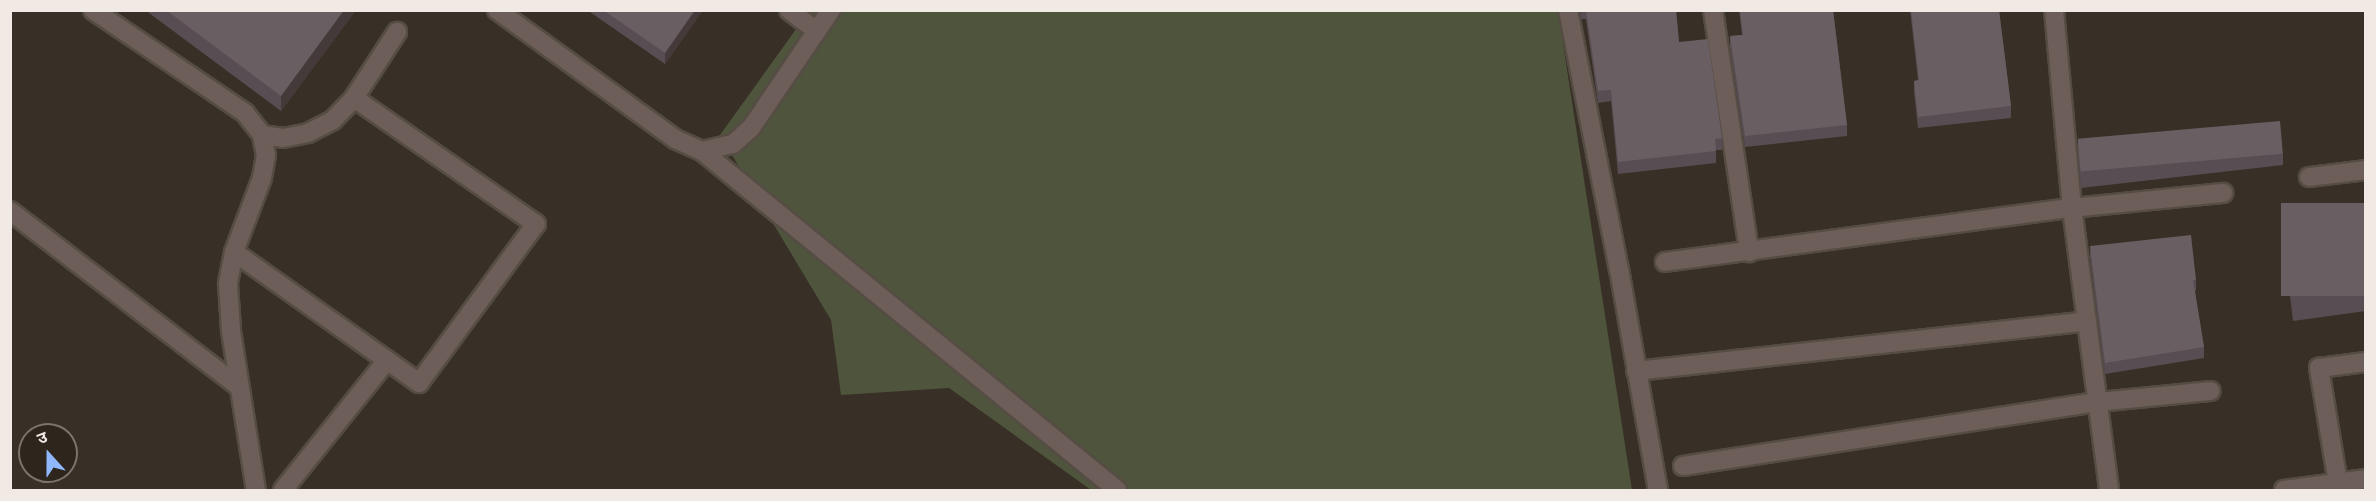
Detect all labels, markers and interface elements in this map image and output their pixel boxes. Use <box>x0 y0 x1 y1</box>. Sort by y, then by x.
north arrow <box>18 423 78 483</box>
text: उ <box>34 427 50 449</box>

